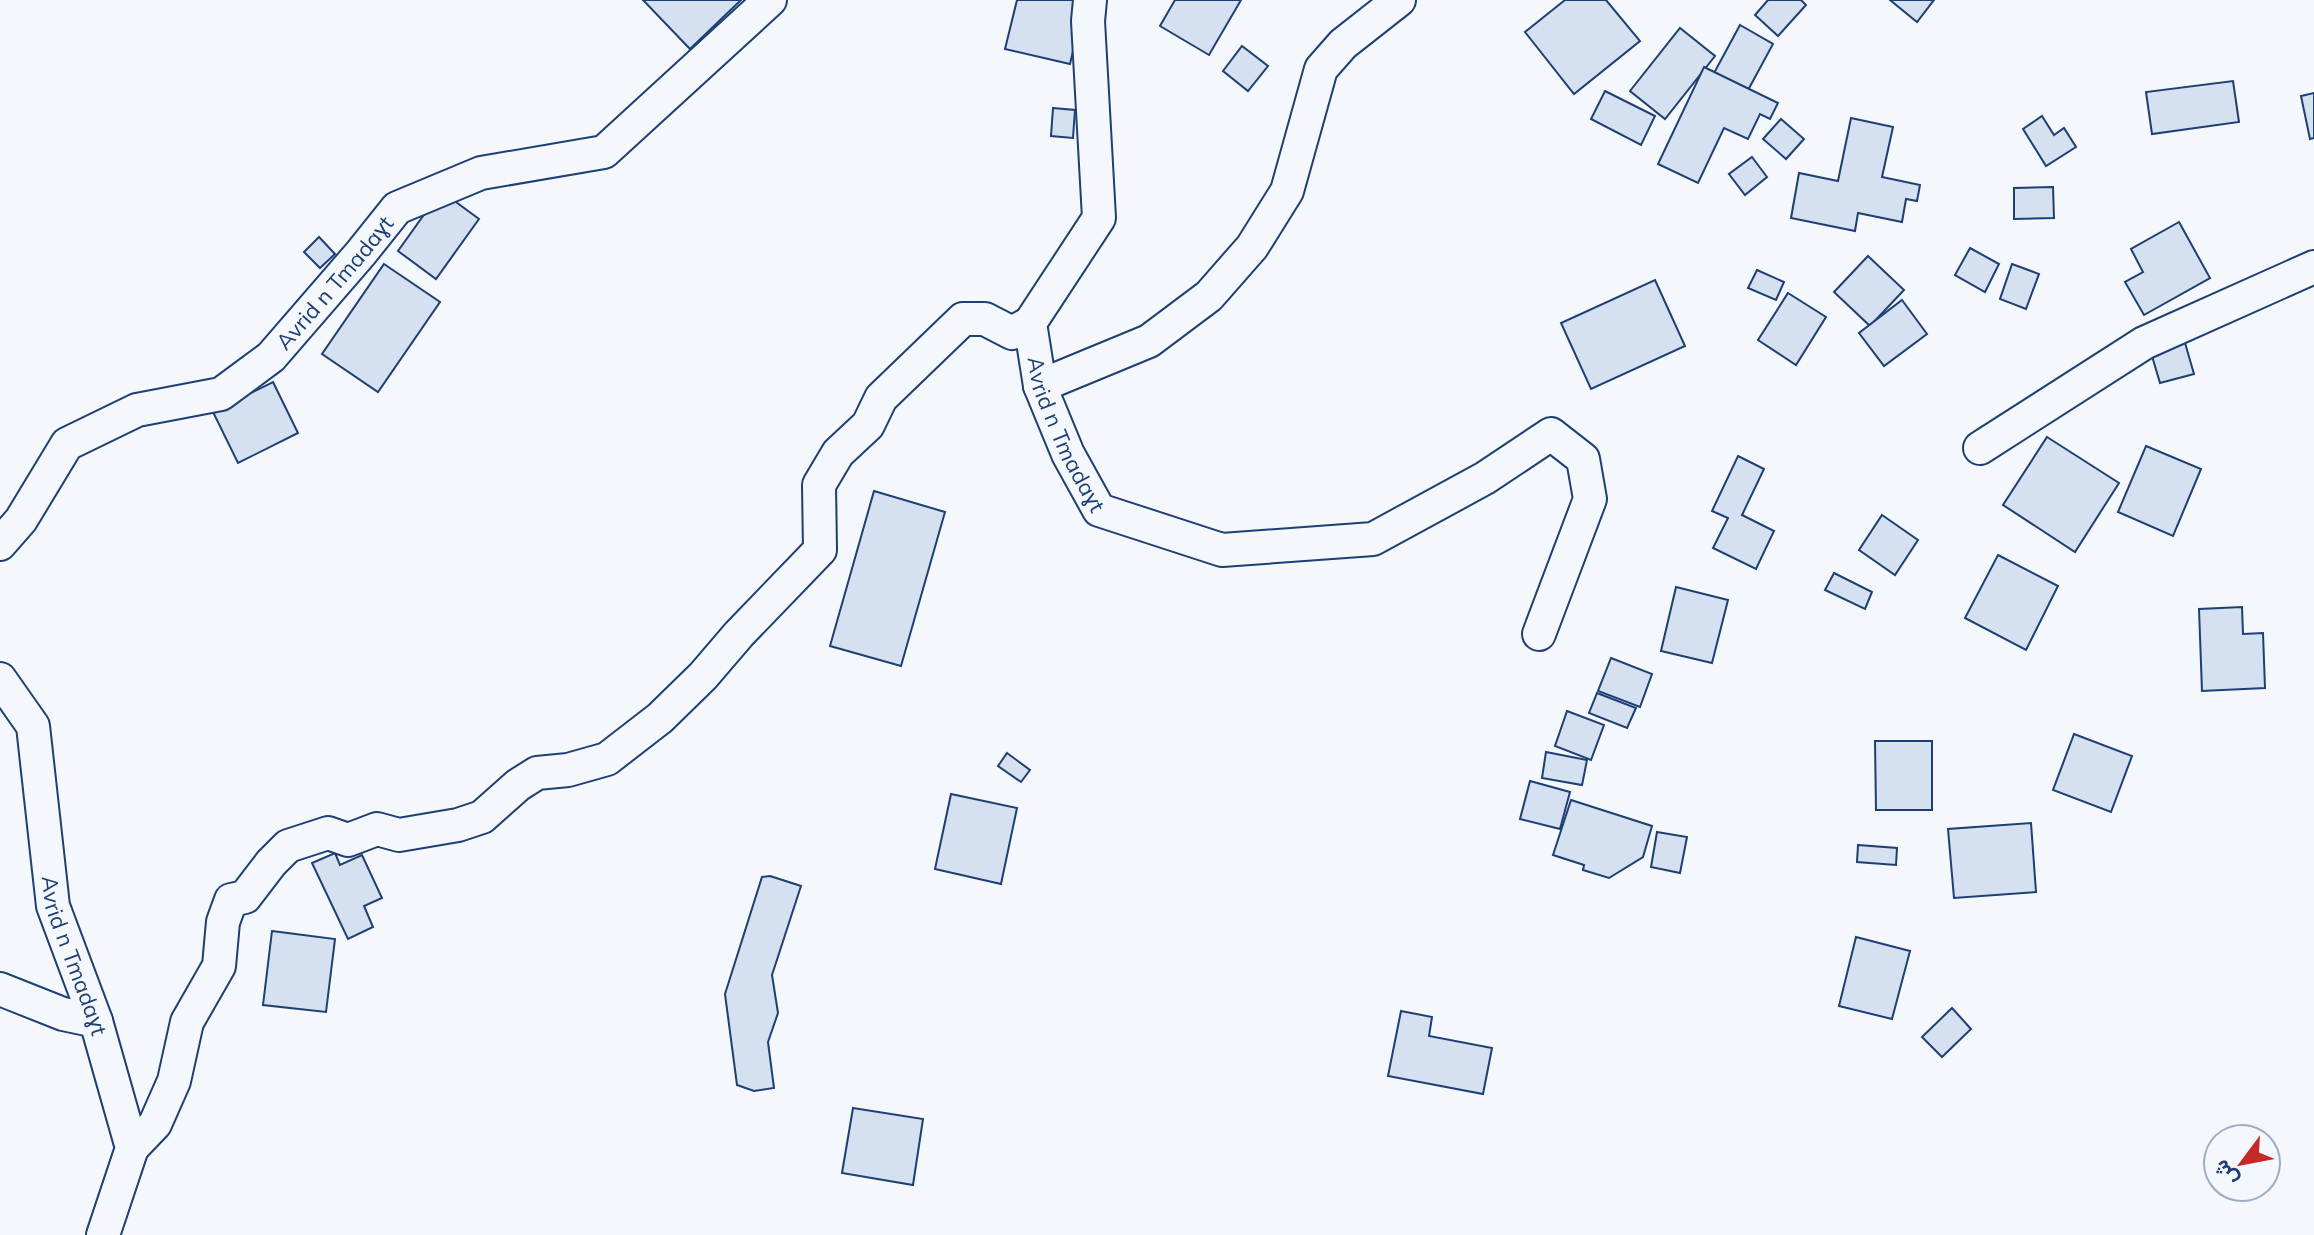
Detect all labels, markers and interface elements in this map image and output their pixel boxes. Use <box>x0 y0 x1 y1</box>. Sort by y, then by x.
street label: Avrid n Tmadaɣt <box>270 210 400 356</box>
street label: Avrid n Tmadaɣt <box>1022 355 1112 517</box>
street label: Avrid n Tmadaɣt <box>36 874 113 1039</box>
north arrow <box>2202 1123 2282 1203</box>
text: ش <box>2206 1155 2244 1192</box>

